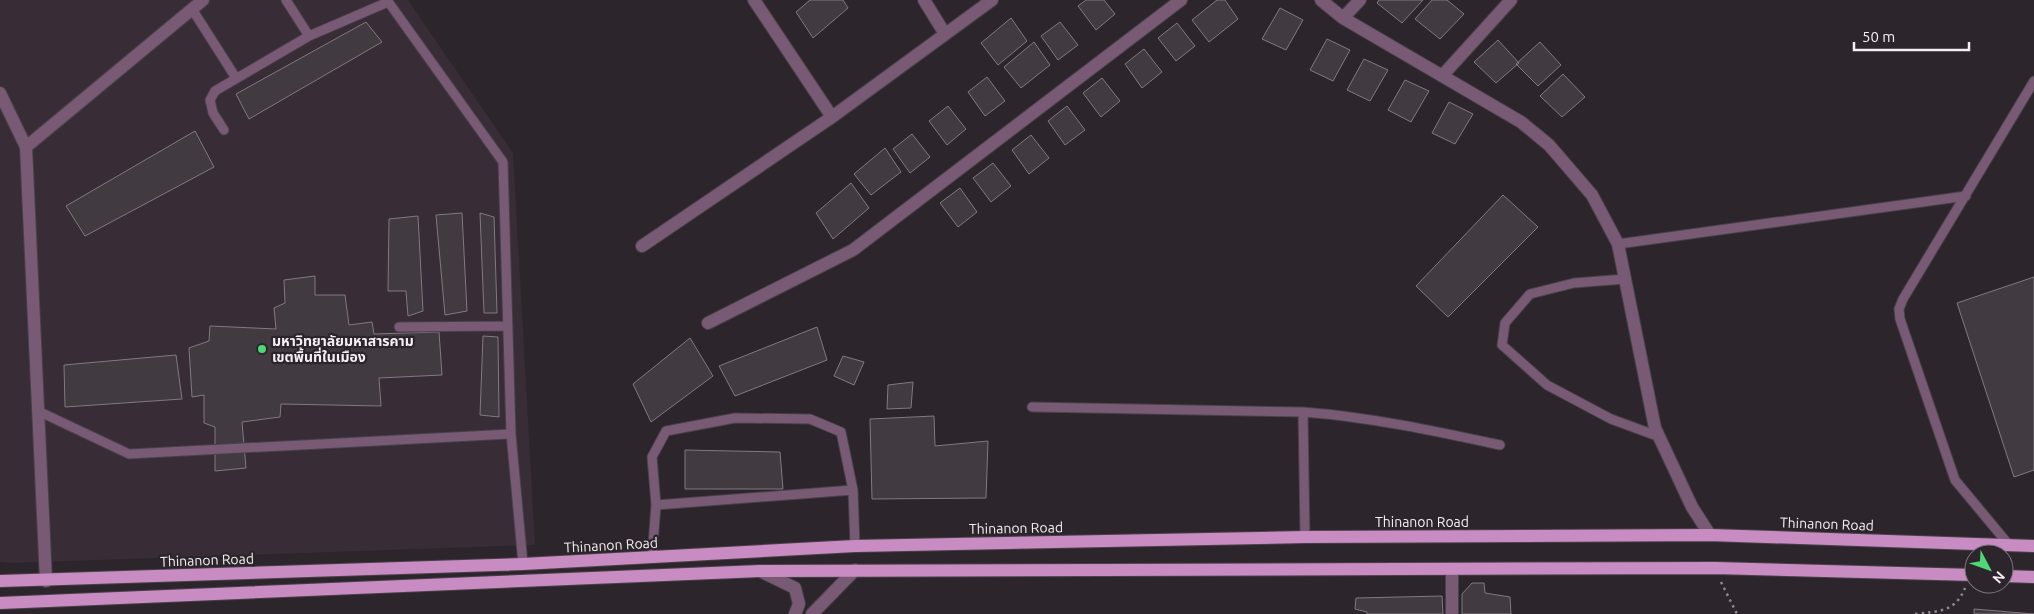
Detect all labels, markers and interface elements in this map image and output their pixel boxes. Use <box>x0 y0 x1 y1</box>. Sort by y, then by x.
scale bar <box>1854 20 1969 52</box>
text: 50 m <box>1862 28 1895 45</box>
place label: มหาวิทยาลัยมหาสารคาม เขตพื้นที่ในเมือง <box>272 333 414 365</box>
marker: มหาวิทยาลัยมหาสารคาม เขตพื้นที่ในเมือง <box>256 343 268 355</box>
street label: Thinanon Road <box>1375 514 1469 530</box>
street label: Thinanon Road <box>1780 514 1874 534</box>
street label: Thinanon Road <box>969 519 1063 537</box>
street label: Thinanon Road <box>564 535 658 555</box>
north arrow <box>1964 544 2014 594</box>
street label: Thinanon Road <box>160 550 254 570</box>
text: N <box>1989 568 2008 587</box>

